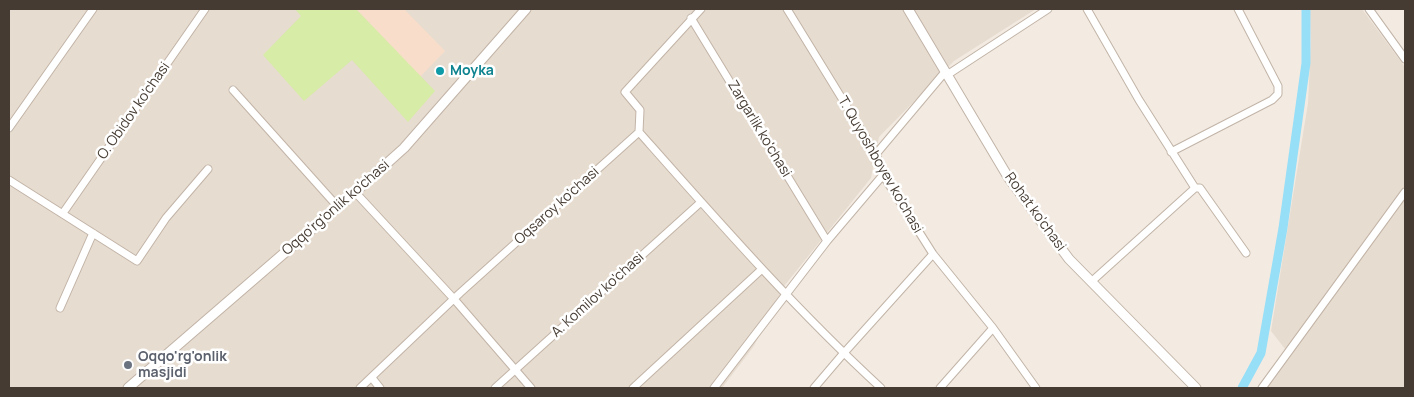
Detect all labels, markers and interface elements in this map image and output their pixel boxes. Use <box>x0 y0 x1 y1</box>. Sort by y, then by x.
street label: O. Obidov ko'chasi <box>94 59 174 163</box>
place label: Moyka <box>450 63 494 79</box>
marker: Moyka <box>434 65 446 77</box>
street label: Zargarlik ko'chasi <box>724 78 794 180</box>
street label: T. Quyoshboyev ko'chasi <box>834 94 926 236</box>
street label: Oqqo'rg'onlik ko'chasi <box>279 157 393 259</box>
street label: Oqsaroy ko'chasi <box>511 164 603 248</box>
street label: Rohat ko'chasi <box>1001 170 1069 254</box>
street label: A. Komilov ko'chasi <box>548 249 648 341</box>
place label: Oqqo'rg'onlik masjidi <box>138 349 227 382</box>
marker: Oqqo'rg'onlik masjidi <box>122 359 134 371</box>

